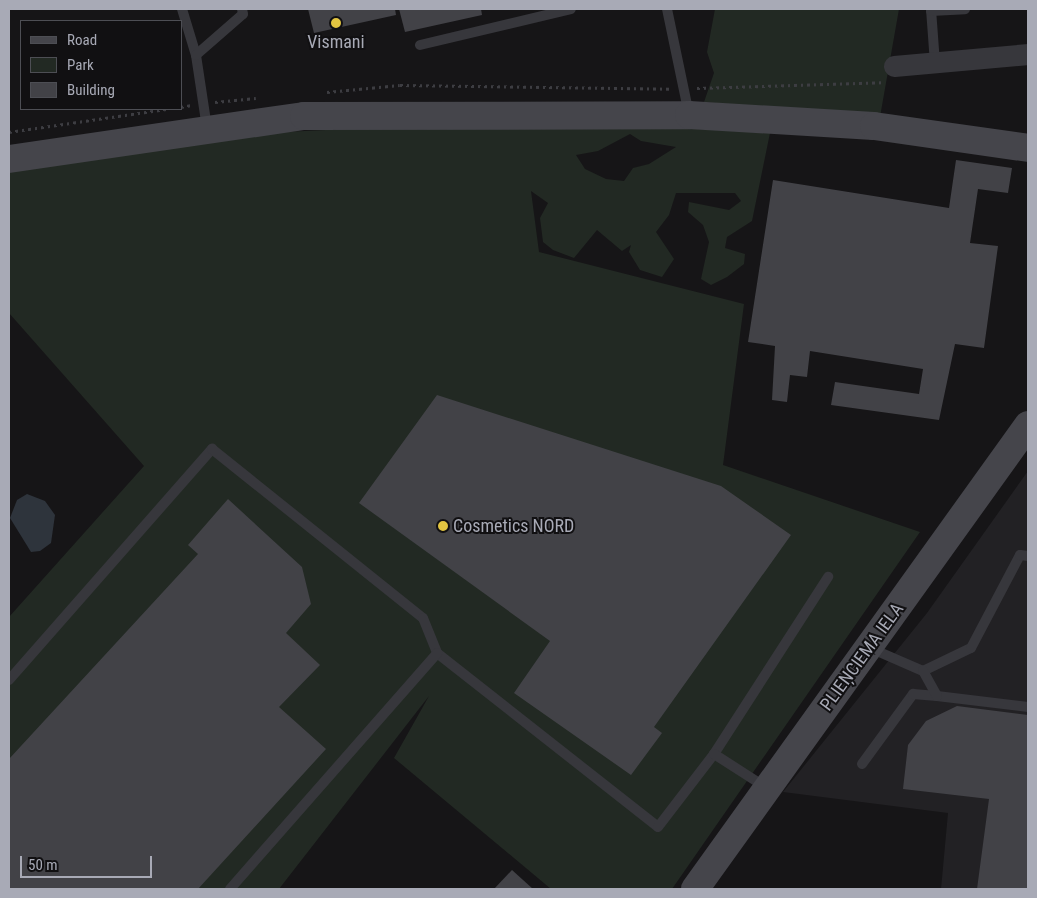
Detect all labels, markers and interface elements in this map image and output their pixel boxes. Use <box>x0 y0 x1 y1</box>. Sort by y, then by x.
marker: Vismani <box>330 17 342 29</box>
legend <box>20 20 182 110</box>
text: Road <box>67 31 97 49</box>
place label: Vismani <box>307 31 365 53</box>
text: Park <box>67 56 94 74</box>
text: Building <box>67 81 115 99</box>
place label: Cosmetics NORD <box>453 515 574 537</box>
marker: Cosmetics NORD <box>437 520 449 532</box>
street label: PLIEŅCIEMA IELA <box>816 599 908 715</box>
scale bar <box>22 846 155 878</box>
text: 50 m <box>28 856 58 874</box>

